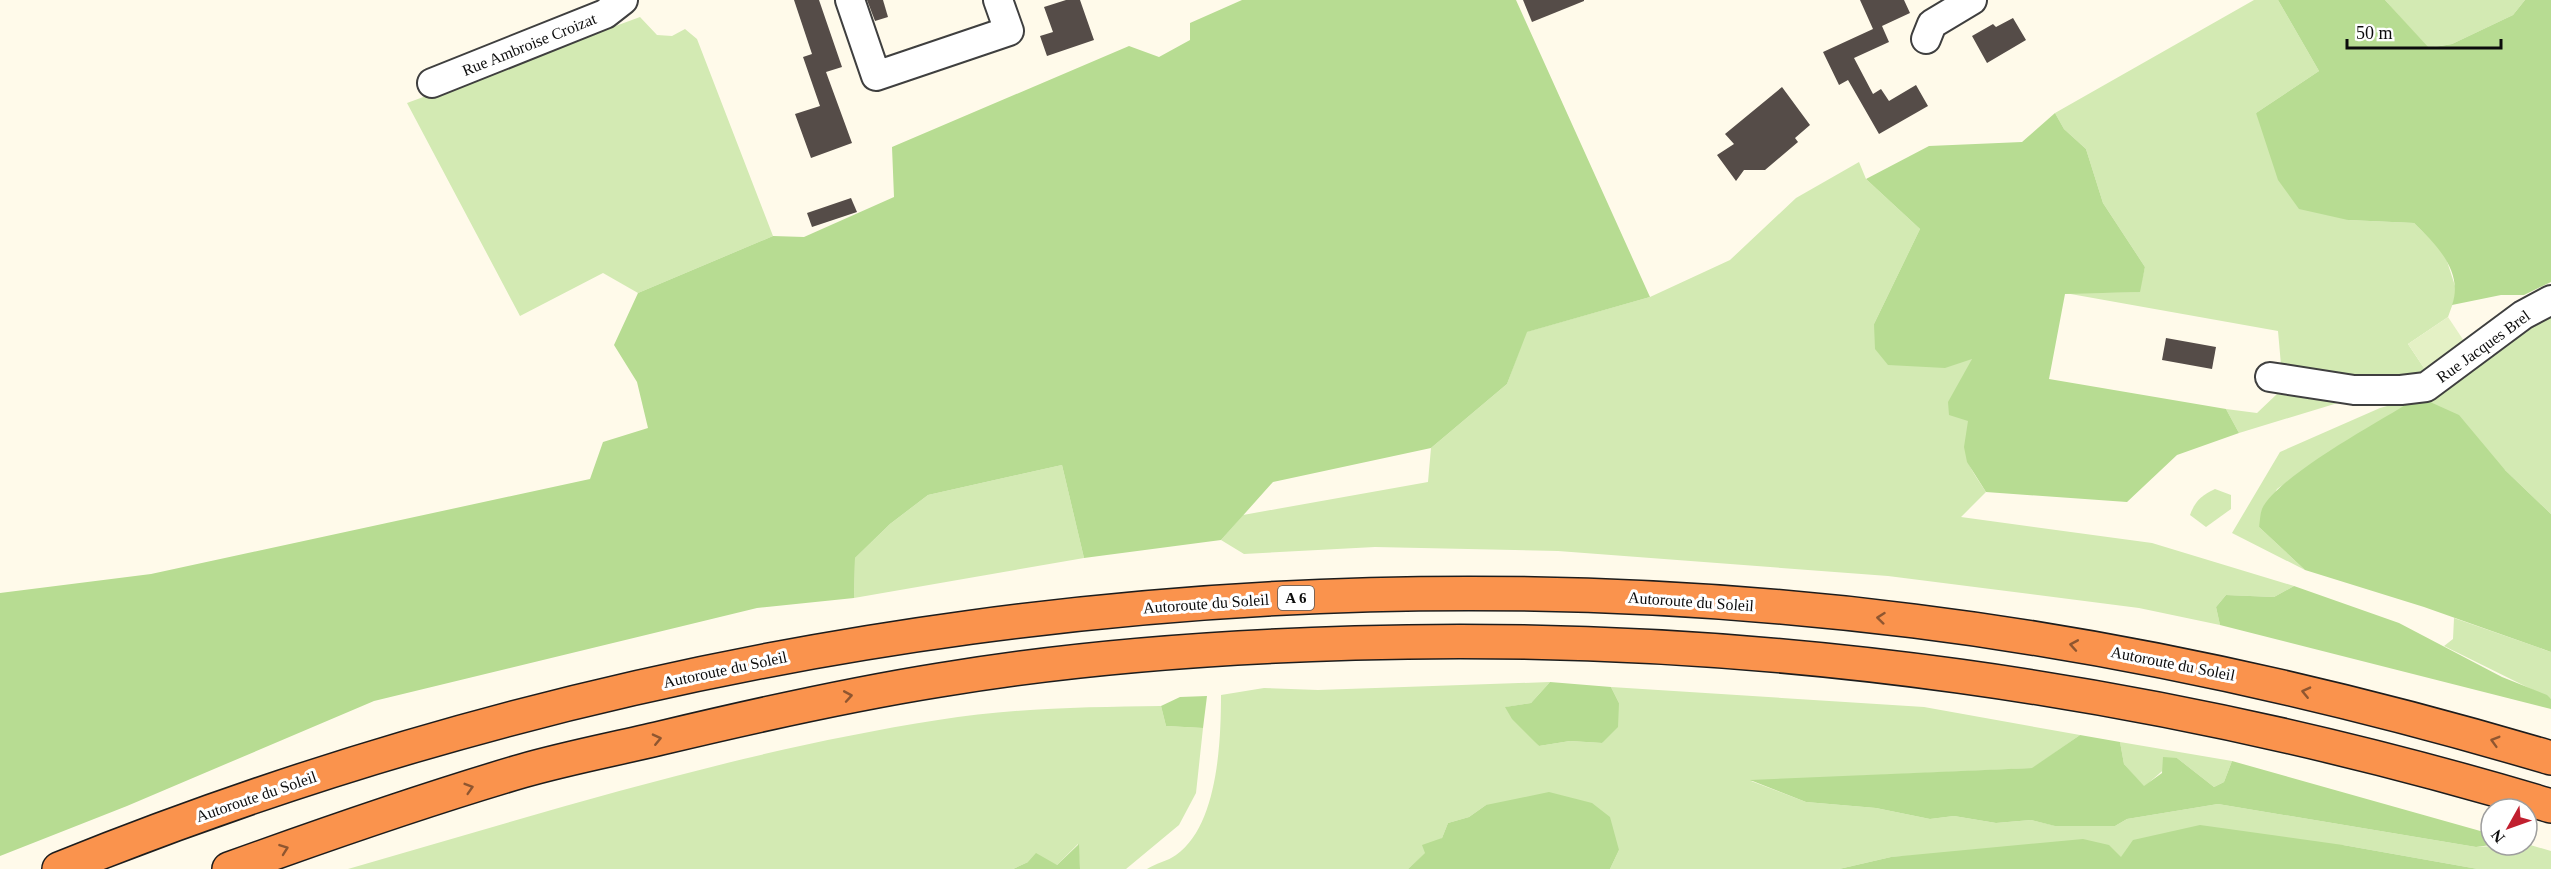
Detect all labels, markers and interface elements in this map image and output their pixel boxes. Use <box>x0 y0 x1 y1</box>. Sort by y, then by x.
street label: Rue Ambroise Croizat <box>460 10 599 79</box>
scale bar <box>2347 12 2502 50</box>
text: 50 m <box>2356 23 2393 43</box>
street label: Rue Jacques Brel <box>2433 307 2534 387</box>
road number: A 6 <box>1278 586 1314 610</box>
street label: Autoroute du Soleil <box>1627 589 1755 614</box>
street label: Autoroute du Soleil <box>1142 591 1270 616</box>
one-way arrow <box>1877 612 1886 625</box>
one-way arrow <box>2070 639 2079 651</box>
street label: Autoroute du Soleil <box>2109 643 2237 684</box>
street label: Autoroute du Soleil <box>662 648 789 691</box>
one-way arrow <box>2302 686 2312 699</box>
one-way arrow <box>842 690 852 703</box>
one-way arrow <box>652 733 662 746</box>
one-way arrow <box>2490 736 2501 748</box>
street label: Autoroute du Soleil <box>194 768 319 825</box>
one-way arrow <box>463 783 474 795</box>
north arrow <box>2479 797 2539 857</box>
text: N <box>2487 826 2508 846</box>
one-way arrow <box>278 844 289 857</box>

